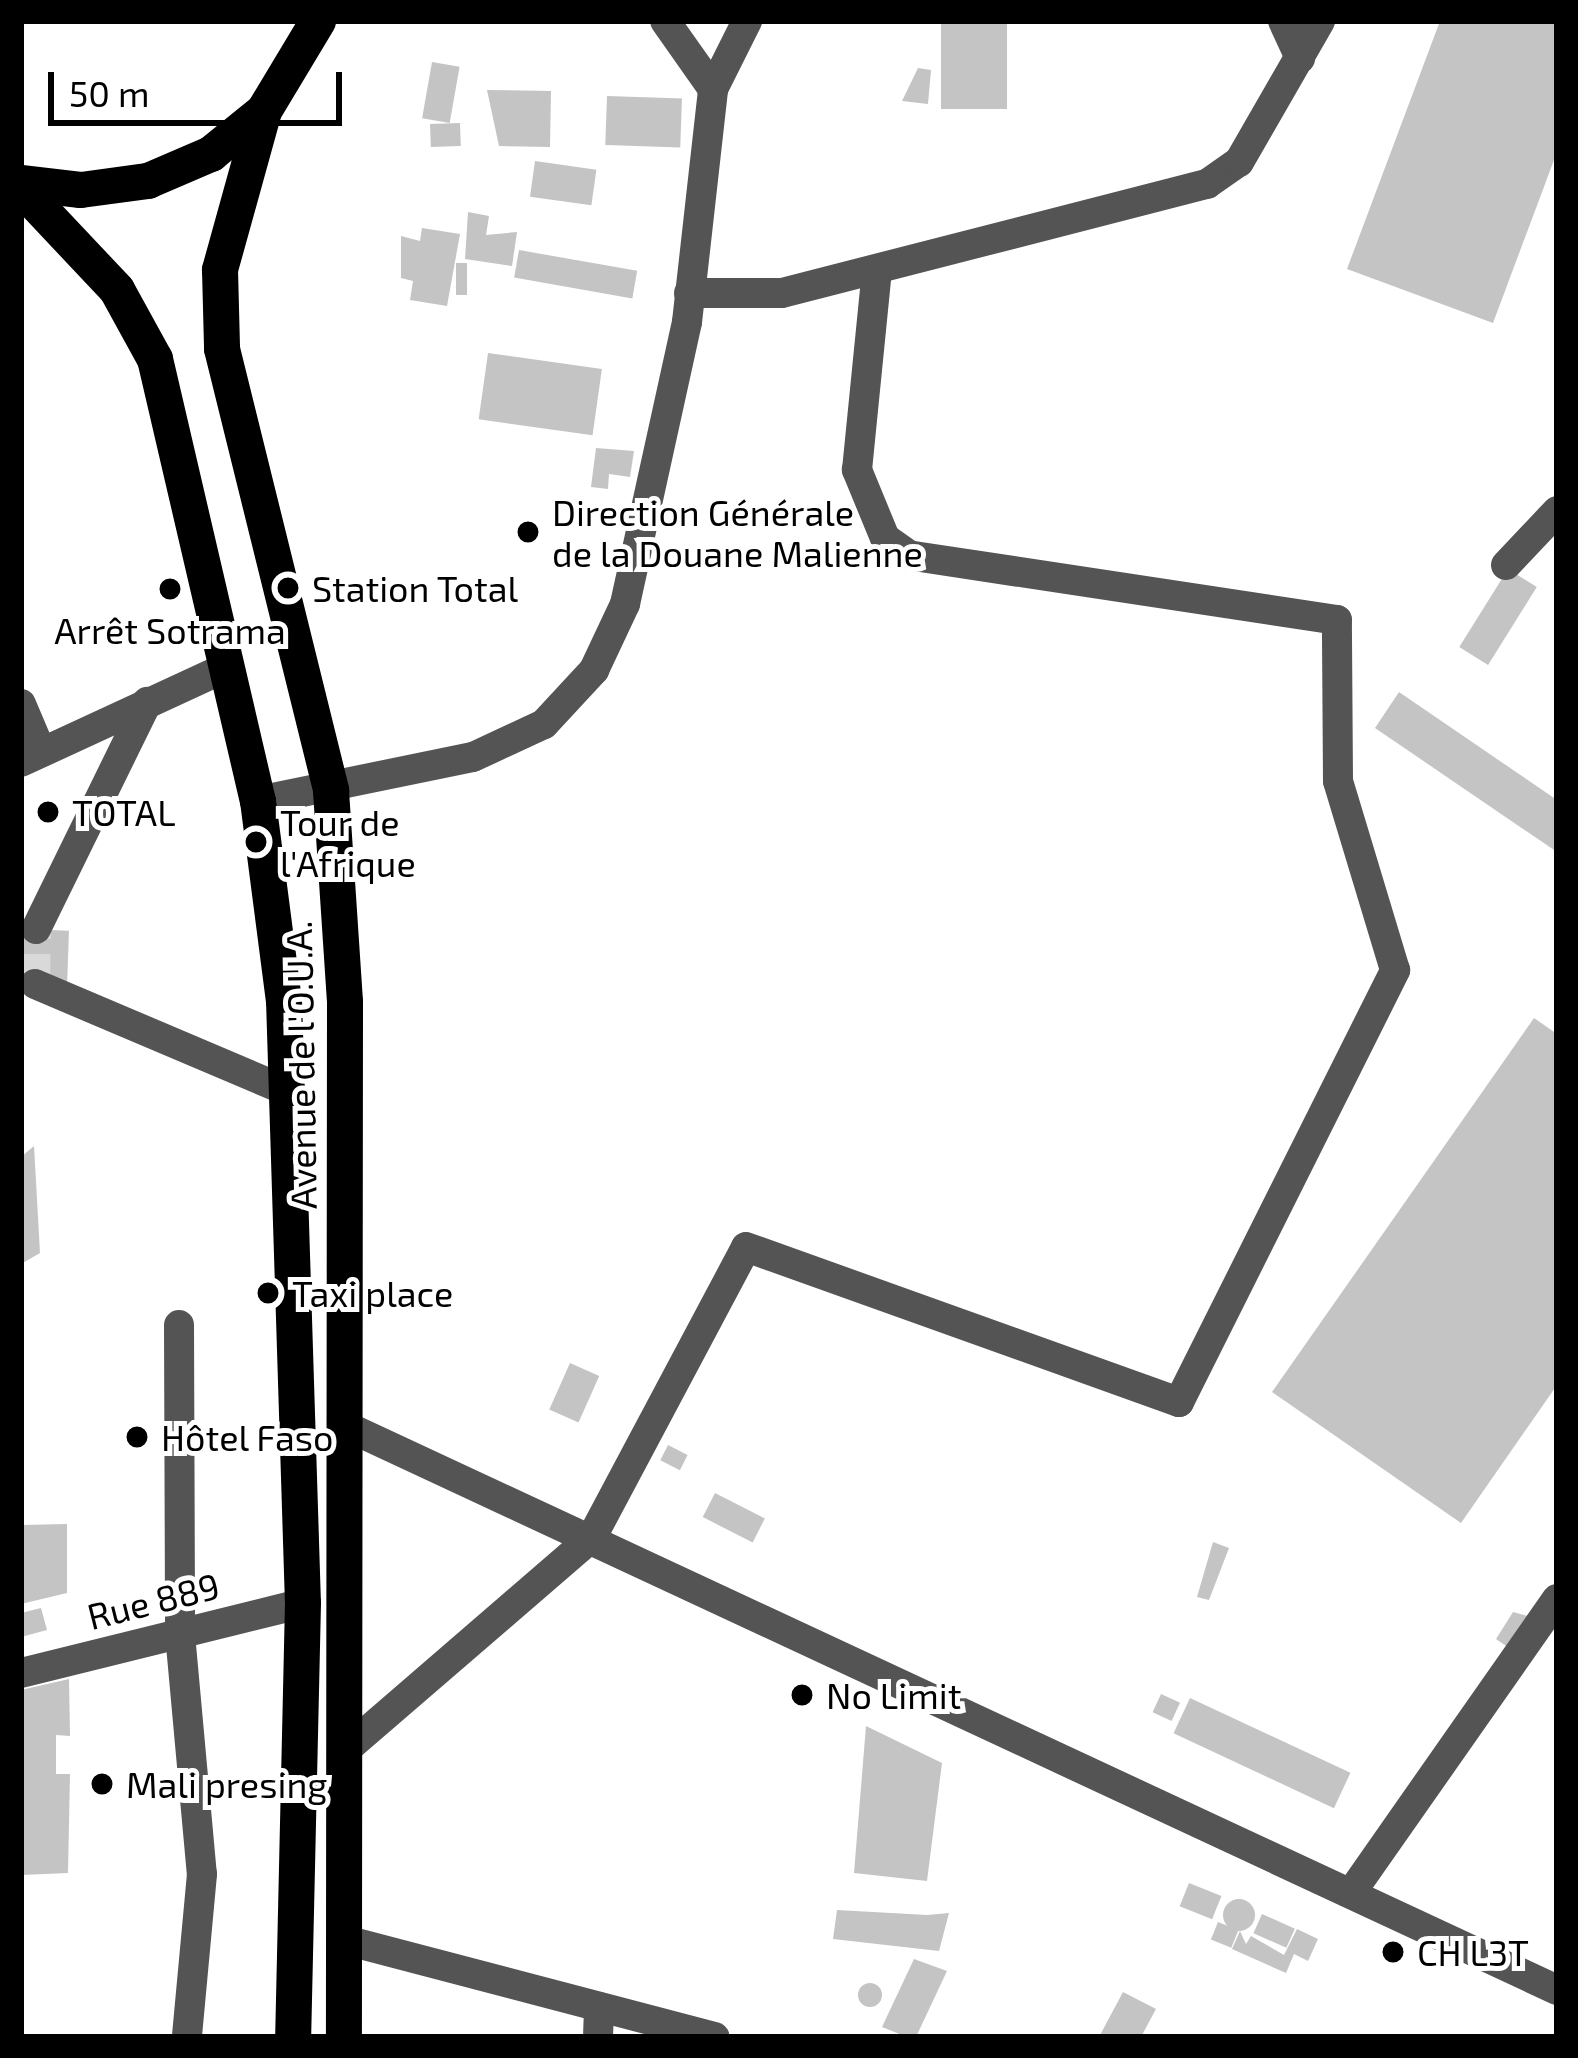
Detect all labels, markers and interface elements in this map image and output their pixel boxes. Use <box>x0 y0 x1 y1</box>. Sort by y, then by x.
scale bar <box>54 48 348 122</box>
text: 50 m <box>69 71 150 114</box>
place label: Direction Générale de la Douane Malienne <box>552 489 923 574</box>
marker: Direction Générale de la Douane Malienne <box>515 519 541 545</box>
place label: Station Total <box>312 566 519 610</box>
marker: Station Total <box>275 575 301 601</box>
marker: Arrêt Sotrama <box>157 576 183 602</box>
place label: Arrêt Sotrama <box>54 608 286 652</box>
place label: TOTAL <box>72 790 176 834</box>
marker: TOTAL <box>35 799 61 825</box>
place label: Tour de l'Afrique <box>280 799 416 884</box>
marker: Tour de l'Afrique <box>243 829 269 855</box>
street label: Avenue de l'O.U.A. <box>276 920 324 1210</box>
place label: Taxi place <box>292 1271 453 1315</box>
marker: Taxi place <box>255 1280 281 1306</box>
place label: Hôtel Faso <box>161 1415 334 1459</box>
marker: Hôtel Faso <box>124 1424 150 1450</box>
street label: Rue 889 <box>83 1563 223 1637</box>
place label: No Limit <box>826 1673 961 1717</box>
marker: No Limit <box>789 1682 815 1708</box>
place label: Mali presing <box>126 1762 327 1806</box>
marker: Mali presing <box>89 1771 115 1797</box>
place label: CH L3T <box>1417 1930 1529 1974</box>
marker: CH L3T <box>1380 1939 1406 1965</box>

